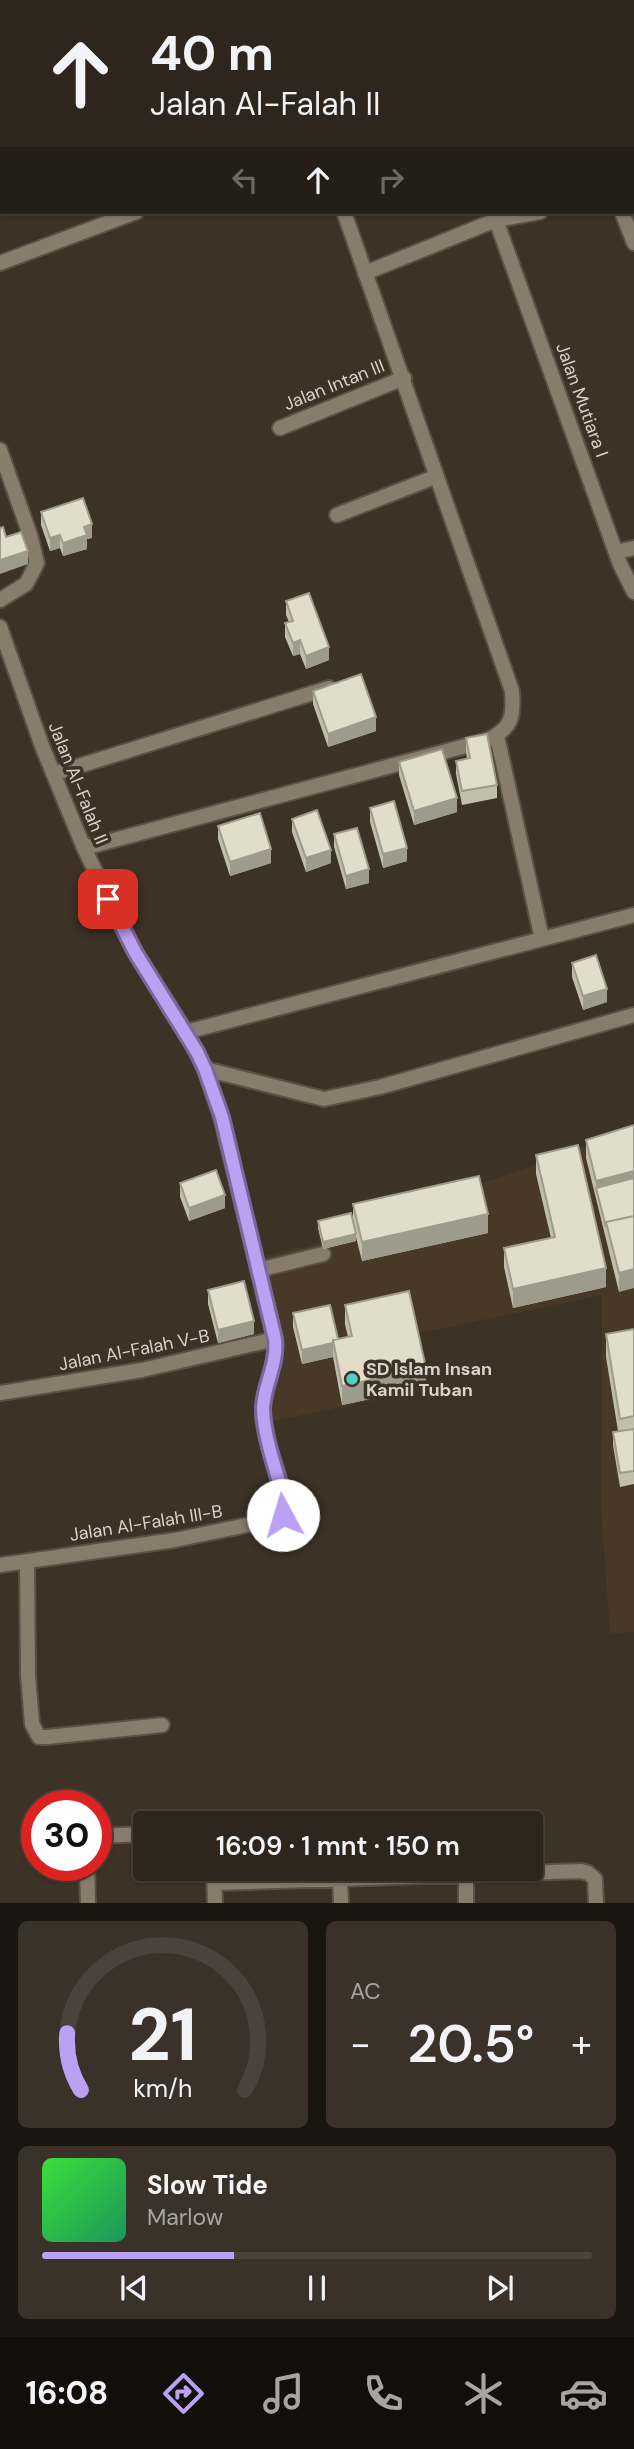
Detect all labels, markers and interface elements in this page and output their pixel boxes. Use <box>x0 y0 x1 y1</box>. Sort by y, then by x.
text: 40 m <box>150 21 274 85</box>
icon: ahead <box>35 28 126 119</box>
text: Jalan Al-Falah II <box>150 83 380 125</box>
icon: left <box>226 161 264 199</box>
icon: ahead <box>299 161 337 199</box>
icon: right <box>372 161 410 199</box>
street label: Jalan Mutiara I <box>550 340 614 460</box>
street label: Jalan Intan III <box>280 354 388 416</box>
street label: Jalan Al-Falah II <box>43 718 113 848</box>
pin <box>78 869 138 929</box>
icon: arrive <box>89 880 127 918</box>
street label: Jalan Al-Falah V-B <box>57 1324 212 1376</box>
place label: SD Islam Insan Kamil Tuban <box>366 1357 492 1402</box>
marker: SD Islam Insan Kamil Tuban <box>344 1371 360 1387</box>
position arrow <box>246 1478 320 1552</box>
street label: Jalan Al-Falah III-B <box>68 1499 224 1547</box>
speed limit sign: 30 <box>21 1790 112 1881</box>
text: 16:09 · 1 mnt · 150 m <box>216 1829 460 1863</box>
text: AC <box>350 1976 381 2006</box>
text: 21 <box>129 1989 197 2084</box>
text: 20.5° <box>408 2010 534 2078</box>
text: − <box>350 2019 371 2069</box>
text: + <box>571 2019 592 2069</box>
text: km/h <box>133 2072 193 2105</box>
text: Slow Tide <box>147 2168 268 2202</box>
text: Marlow <box>147 2202 223 2232</box>
icon: previous <box>115 2269 153 2307</box>
icon: pause <box>298 2269 336 2307</box>
icon: next <box>481 2269 519 2307</box>
icon: directions <box>159 2369 208 2418</box>
icon: music <box>259 2369 308 2418</box>
icon: phone <box>359 2369 408 2418</box>
icon: climate <box>459 2369 508 2418</box>
icon: car <box>559 2369 608 2418</box>
text: 16:08 <box>26 2372 108 2414</box>

